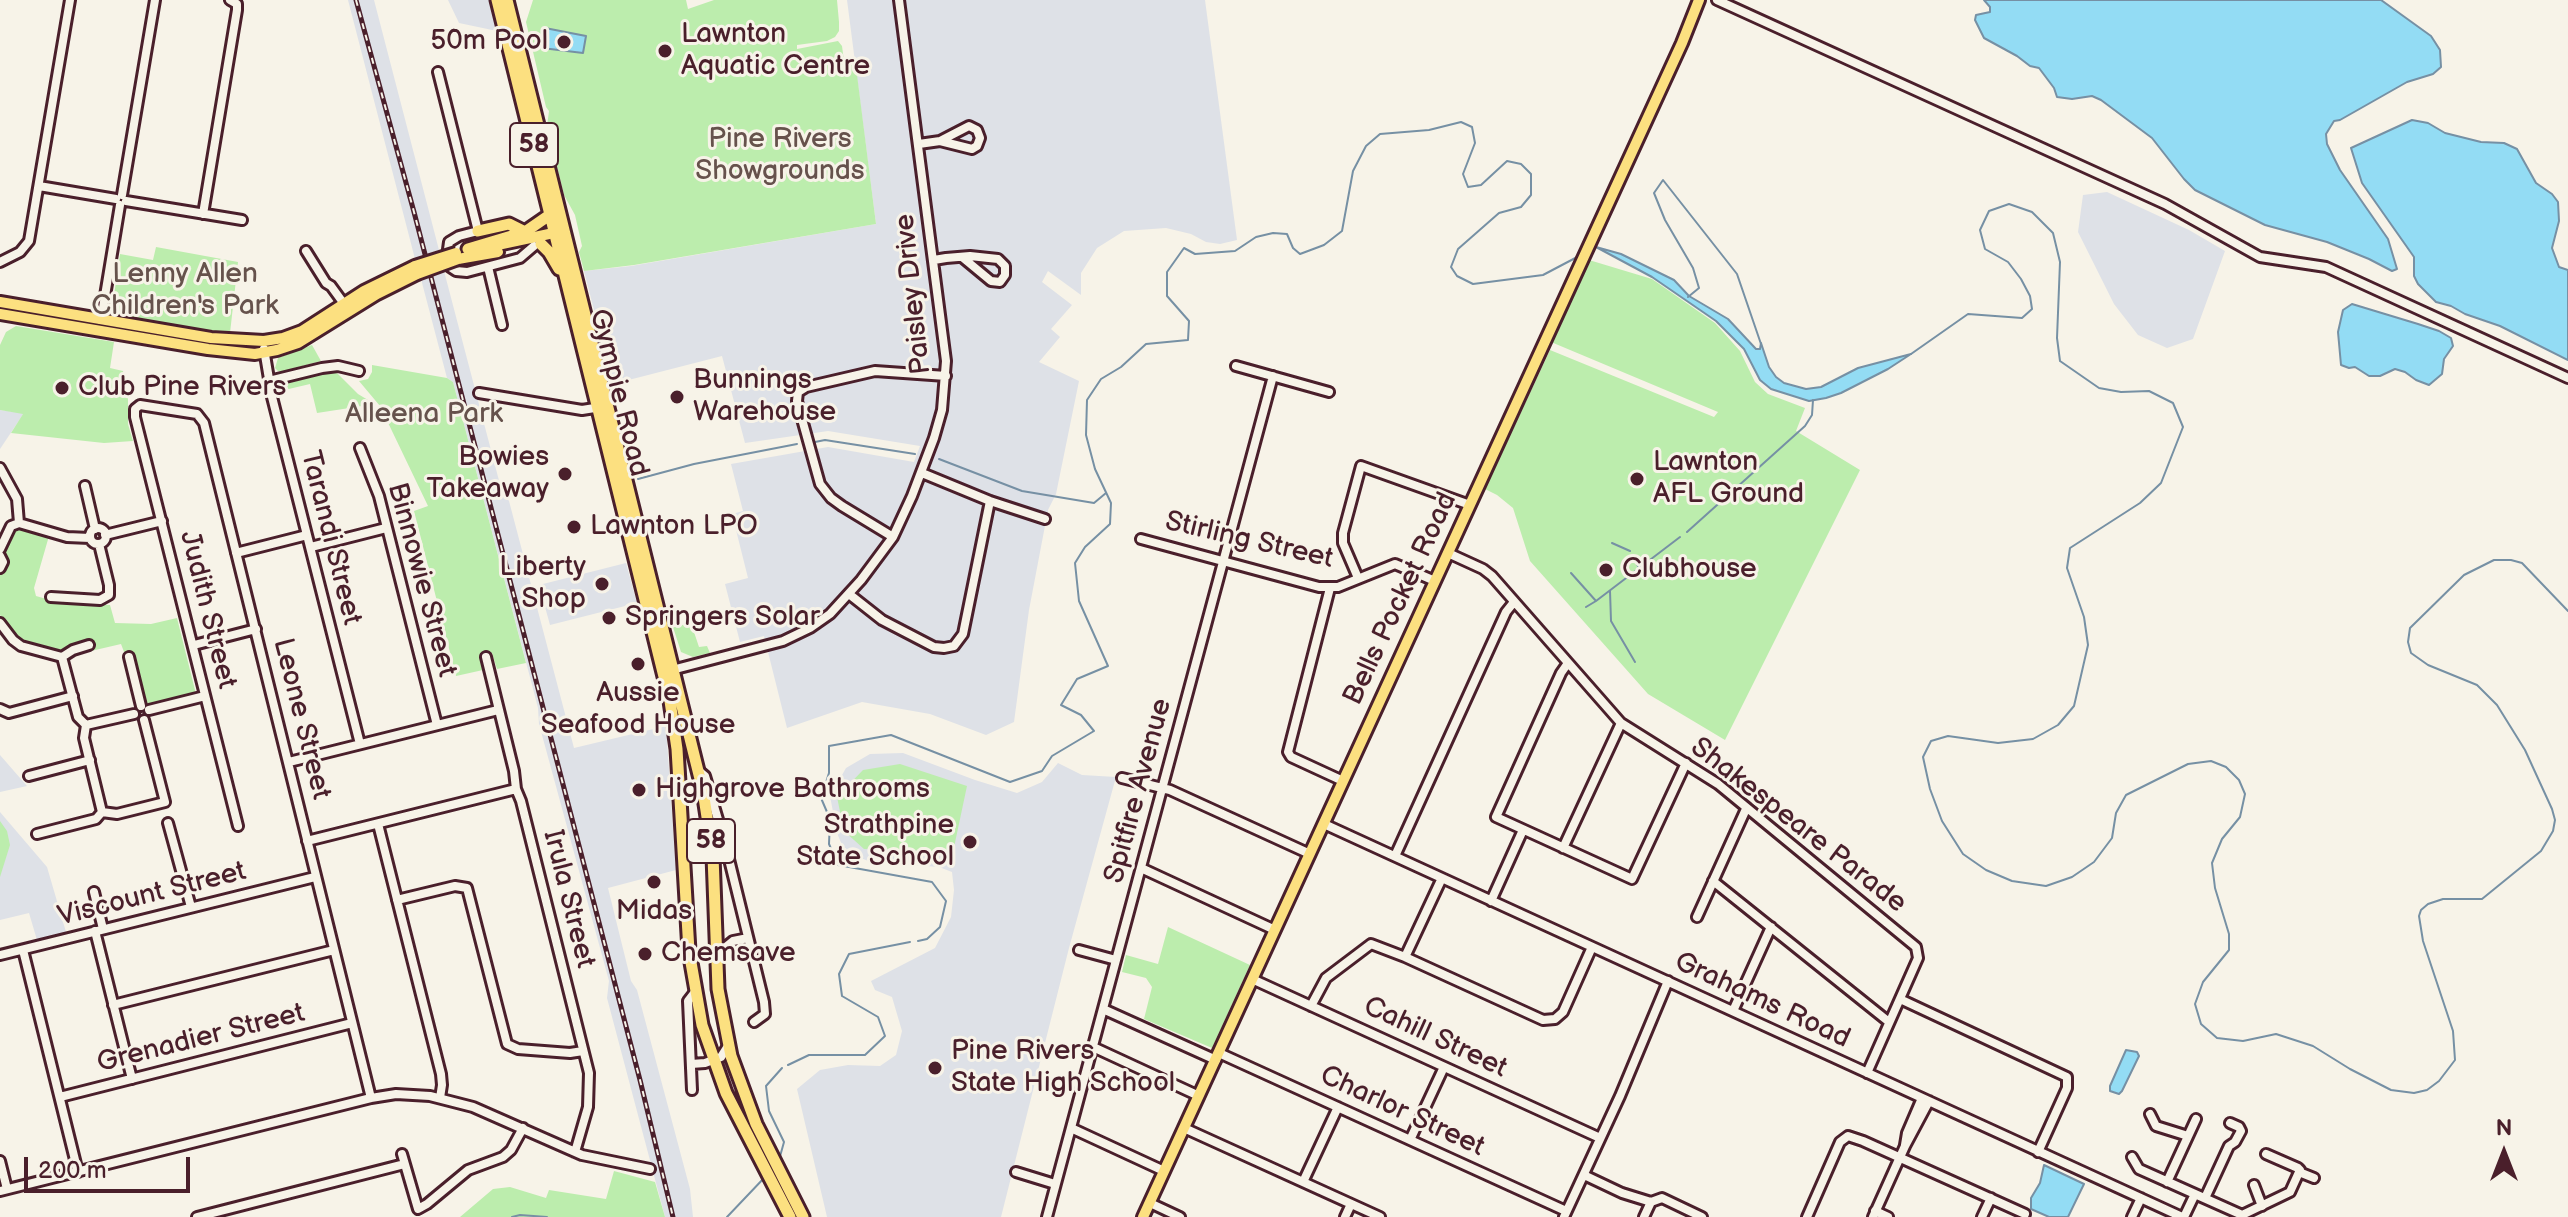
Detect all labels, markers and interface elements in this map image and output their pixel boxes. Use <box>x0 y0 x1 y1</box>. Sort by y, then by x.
place label: Lawnton Aquatic Centre <box>681 18 870 84</box>
place label: 50m Pool <box>430 25 548 59</box>
marker: 50m Pool <box>555 33 573 51</box>
marker: Lawnton Aquatic Centre <box>656 42 674 60</box>
road number: 58 <box>510 123 558 167</box>
park label: Pine Rivers Showgrounds <box>695 123 865 189</box>
street label: Paisley Drive <box>889 212 939 376</box>
park label: Lenny Allen Children's Park <box>91 258 279 324</box>
street label: Gympie Road <box>581 306 655 480</box>
place label: Bunnings Warehouse <box>693 364 836 430</box>
place label: Club Pine Rivers <box>78 371 286 405</box>
marker: Club Pine Rivers <box>53 379 71 397</box>
marker: Bunnings Warehouse <box>668 388 686 406</box>
park label: Alleena Park <box>345 398 503 432</box>
place label: Bowies Takeaway <box>426 441 549 507</box>
place label: Lawnton AFL Ground <box>1653 446 1804 512</box>
street label: Tarandi Street <box>292 448 368 628</box>
marker: Bowies Takeaway <box>556 465 574 483</box>
marker: Lawnton AFL Ground <box>1628 470 1646 488</box>
street label: Binnowie Street <box>379 479 463 681</box>
street label: Bells Pocket Road <box>1337 487 1465 711</box>
street label: Stirling Street <box>1162 505 1336 577</box>
place label: Lawnton LPO <box>590 510 758 544</box>
marker: Lawnton LPO <box>565 518 583 536</box>
street label: Judith Street <box>171 528 243 692</box>
place label: Liberty Shop <box>499 551 586 617</box>
place label: Clubhouse <box>1622 553 1757 587</box>
marker: Clubhouse <box>1597 561 1615 579</box>
marker: Liberty Shop <box>593 575 611 593</box>
place label: Springers Solar <box>625 601 820 635</box>
marker: Springers Solar <box>600 609 618 627</box>
street label: Leone Street <box>265 635 337 803</box>
marker: Aussie Seafood House <box>629 655 647 673</box>
place label: Aussie Seafood House <box>541 677 735 743</box>
street label: Spitfire Avenue <box>1098 695 1180 887</box>
street label: Shakespeare Parade <box>1683 731 1913 921</box>
place label: Highgrove Bathrooms <box>655 773 930 807</box>
marker: Highgrove Bathrooms <box>630 781 648 799</box>
place label: Strathpine State School <box>796 809 954 875</box>
road number: 58 <box>687 819 735 863</box>
street label: Irula Street <box>535 827 601 971</box>
marker: Strathpine State School <box>961 833 979 851</box>
street label: Viscount Street <box>54 855 250 935</box>
marker: Midas <box>645 873 663 891</box>
place label: Midas <box>616 895 692 929</box>
place label: Chemsave <box>661 937 796 971</box>
marker: Chemsave <box>636 945 654 963</box>
street label: Grahams Road <box>1669 946 1855 1056</box>
street label: Cahill Street <box>1358 990 1512 1086</box>
street label: Grenadier Street <box>94 997 308 1081</box>
place label: Pine Rivers State High School <box>951 1035 1175 1101</box>
marker: Pine Rivers State High School <box>926 1059 944 1077</box>
street label: Charlor Street <box>1314 1059 1490 1165</box>
north arrow <box>2464 1113 2544 1193</box>
text: N <box>2496 1115 2512 1142</box>
scale bar <box>28 1141 194 1191</box>
text: 200 m <box>38 1156 107 1185</box>

